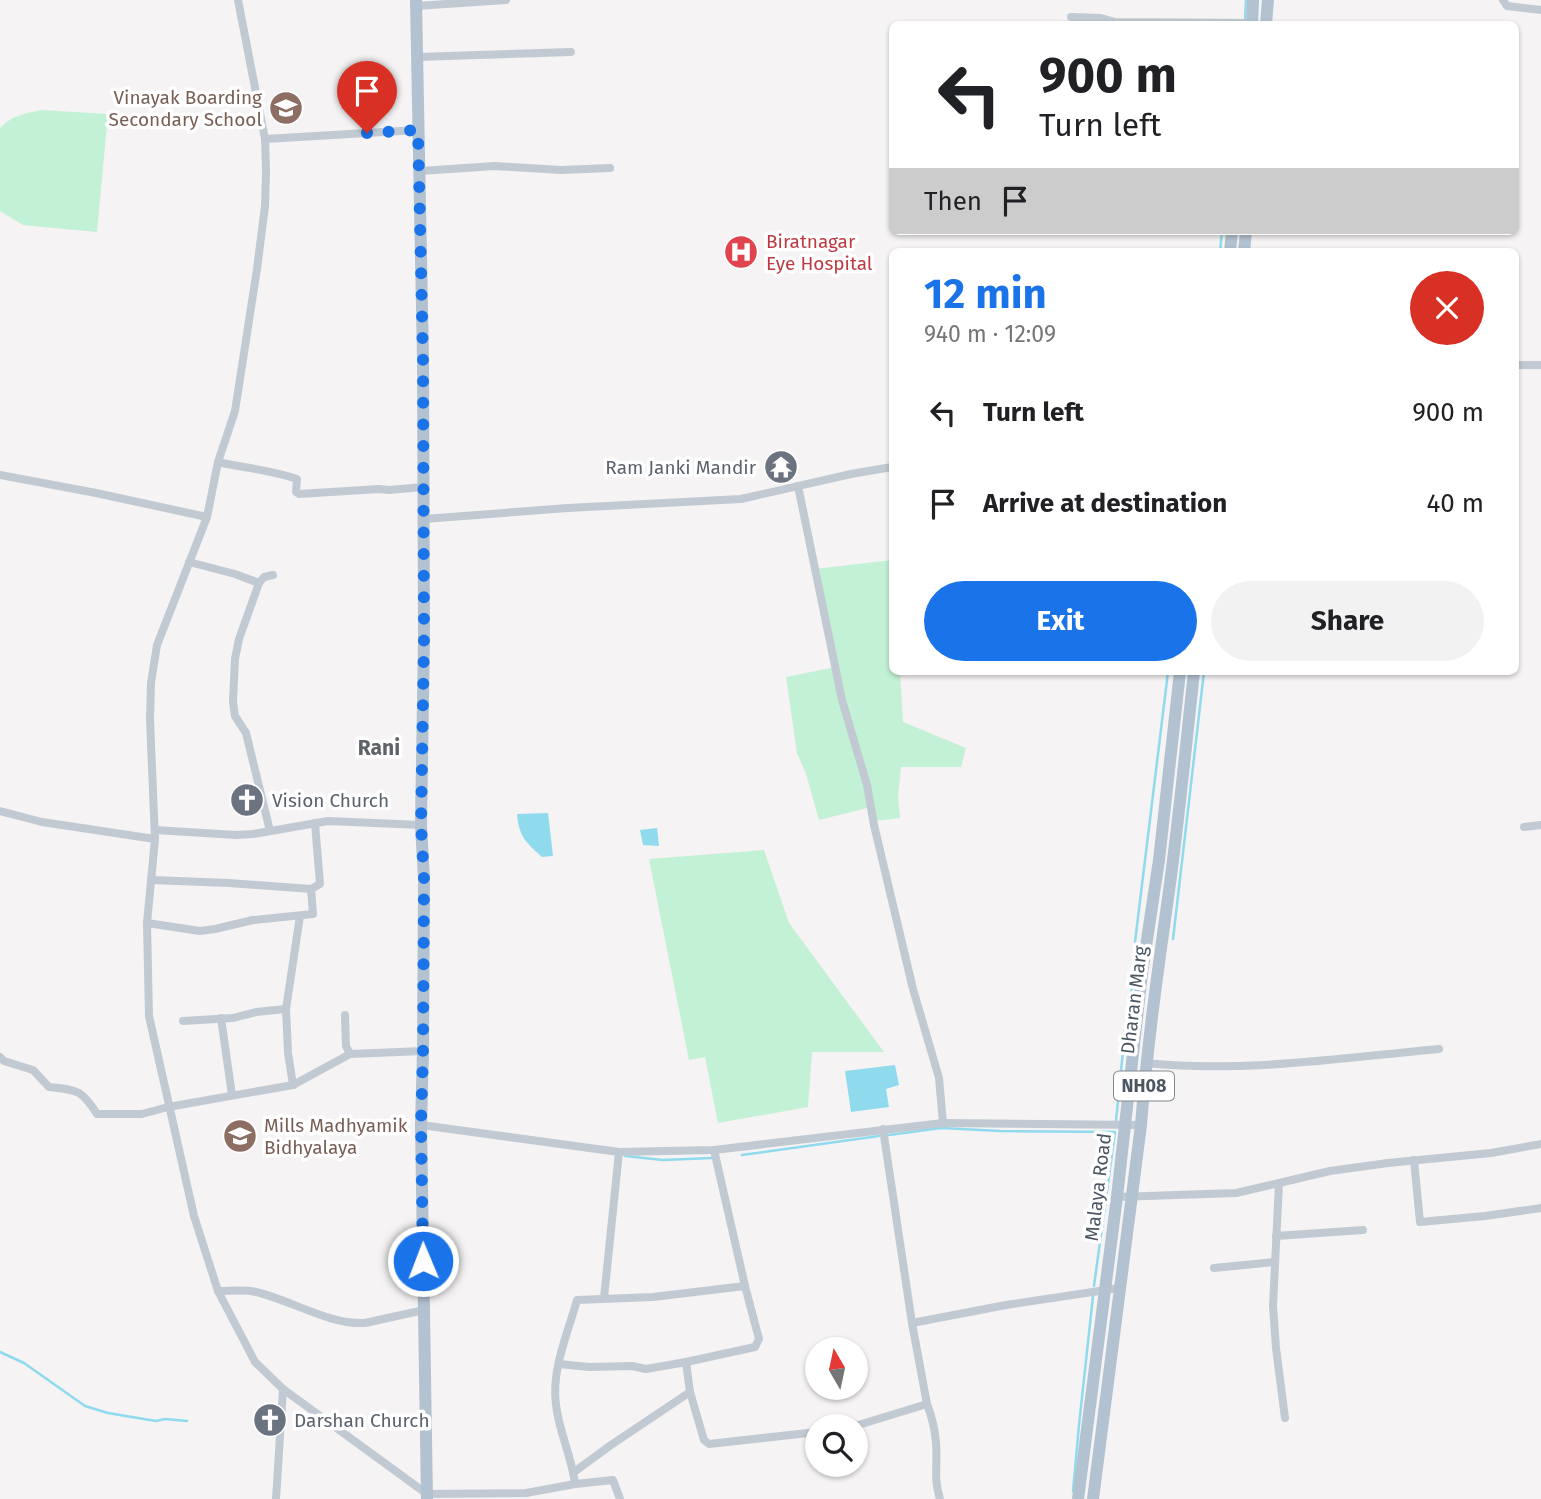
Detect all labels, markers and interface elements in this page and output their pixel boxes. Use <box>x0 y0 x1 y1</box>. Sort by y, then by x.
text: 900 m <box>1039 46 1177 105</box>
icon: left <box>924 49 1015 140</box>
pin <box>337 61 397 133</box>
icon: arrive <box>348 72 386 110</box>
place label: Vinayak Boarding Secondary School <box>109 86 262 131</box>
school or university icon: Vinayak Boarding Secondary School <box>267 89 305 127</box>
text: Turn left <box>1039 106 1161 144</box>
icon: arrive <box>996 182 1034 220</box>
text: Then <box>924 186 982 217</box>
place label: Biratnagar Eye Hospital <box>766 230 873 275</box>
hospital icon: Biratnagar Eye Hospital <box>722 233 760 271</box>
text: 12 min <box>924 269 1047 319</box>
button: close <box>1410 271 1484 345</box>
text: 940 m · 12:09 <box>924 320 1056 348</box>
icon: left <box>924 394 962 432</box>
text: Turn left <box>983 397 1084 428</box>
text: 900 m <box>1412 397 1484 428</box>
temple icon: Ram Janki Mandir <box>762 448 800 486</box>
place label: Ram Janki Mandir <box>605 456 757 479</box>
icon: arrive <box>924 485 962 523</box>
text: Arrive at destination <box>983 488 1227 519</box>
text: 40 m <box>1426 488 1484 519</box>
button: Exit <box>924 581 1197 661</box>
button: Share <box>1211 581 1484 661</box>
district label: Rani <box>358 735 400 761</box>
church icon: Vision Church <box>228 781 266 819</box>
place label: Vision Church <box>272 789 389 812</box>
street label: Dharan Marg <box>1116 944 1152 1055</box>
road number: NH08 <box>1114 1072 1174 1100</box>
place label: Mills Madhyamik Bidhyalaya <box>264 1114 408 1159</box>
school or university icon: Mills Madhyamik Bidhyalaya <box>221 1117 259 1155</box>
street label: Malaya Road <box>1080 1132 1116 1242</box>
position arrow <box>386 1224 460 1298</box>
north arrow <box>805 1337 868 1400</box>
map controls <box>805 1337 868 1477</box>
church icon: Darshan Church <box>251 1401 289 1439</box>
place label: Darshan Church <box>294 1409 430 1432</box>
button: search <box>805 1414 868 1477</box>

